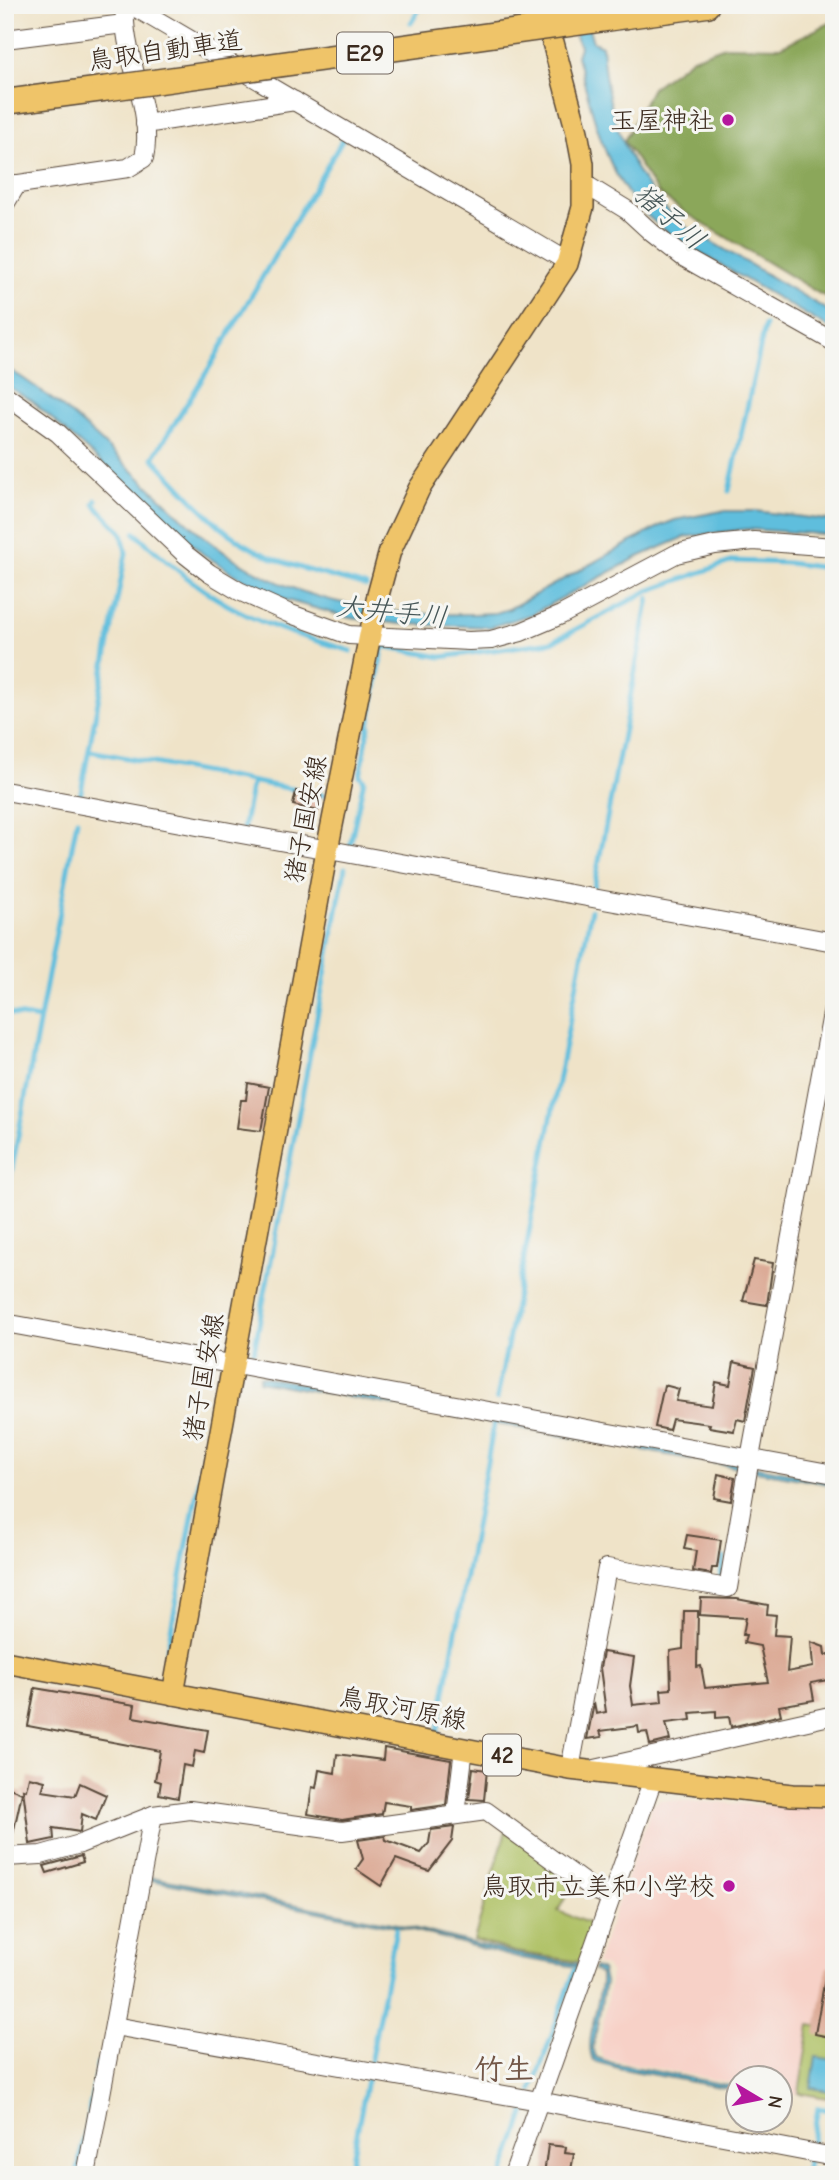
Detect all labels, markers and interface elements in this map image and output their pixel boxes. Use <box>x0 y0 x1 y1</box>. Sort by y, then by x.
street label: 鳥取自動車道 <box>86 25 244 77</box>
road number: E29 <box>337 32 393 74</box>
place label: 玉屋神社 <box>610 106 714 136</box>
marker: 玉屋神社 <box>720 112 736 128</box>
water label: 猪子川 <box>627 177 712 256</box>
water label: 大井手川 <box>335 590 449 634</box>
street label: 猪子国安線 <box>279 753 333 886</box>
street label: 猪子国安線 <box>178 1311 230 1444</box>
street label: 鳥取河原線 <box>336 1682 469 1736</box>
road number: 42 <box>483 1735 521 1776</box>
place label: 鳥取市立美和小学校 <box>481 1872 715 1902</box>
marker: 鳥取市立美和小学校 <box>721 1878 737 1894</box>
district label: 竹生 <box>474 2052 534 2087</box>
north arrow <box>724 2064 794 2134</box>
text: N <box>763 2094 787 2110</box>

